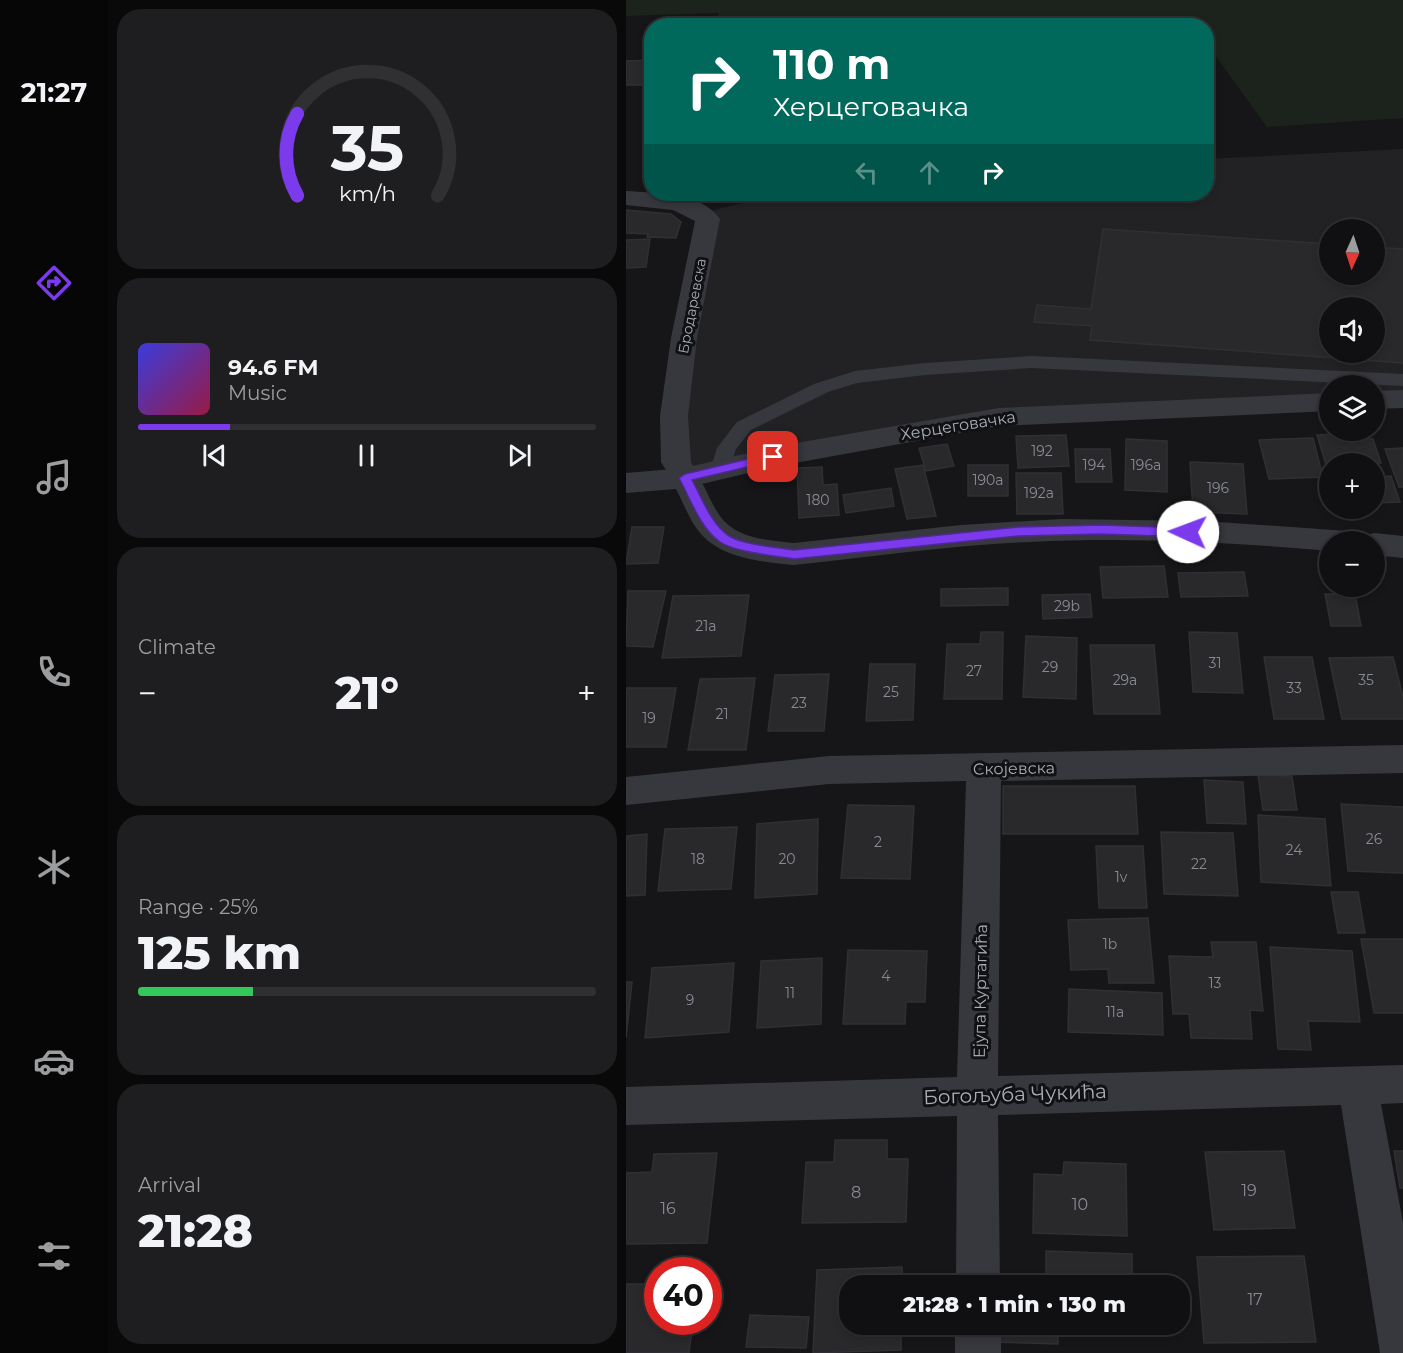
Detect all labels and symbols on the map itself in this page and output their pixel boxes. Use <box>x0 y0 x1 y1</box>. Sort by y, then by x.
north arrow <box>1319 219 1385 285</box>
street label: Бродаревска <box>674 257 710 355</box>
street label: Херцеговачка <box>899 407 1017 444</box>
pin <box>747 431 798 482</box>
house number: 192 <box>1031 442 1053 460</box>
house number: 194 <box>1083 456 1106 474</box>
house number: 196a <box>1131 456 1161 474</box>
house number: 190a <box>972 471 1004 489</box>
house number: 196 <box>1207 479 1230 497</box>
house number: 192a <box>1024 484 1054 502</box>
house number: 180 <box>806 491 830 509</box>
position arrow <box>1156 500 1220 564</box>
house number: 29b <box>1054 597 1080 615</box>
house number: 21a <box>695 617 717 635</box>
house number: 31 <box>1209 654 1221 672</box>
house number: 29 <box>1042 658 1058 676</box>
house number: 27 <box>966 662 982 680</box>
house number: 29a <box>1113 671 1137 689</box>
house number: 35 <box>1358 671 1374 689</box>
house number: 33 <box>1286 679 1302 697</box>
house number: 25 <box>883 683 899 701</box>
house number: 23 <box>791 694 807 712</box>
house number: 21 <box>715 705 729 723</box>
house number: 19 <box>642 709 656 727</box>
street label: Скојевска <box>973 758 1055 779</box>
house number: 26 <box>1366 830 1383 848</box>
house number: 2 <box>874 833 882 851</box>
house number: 24 <box>1286 841 1303 859</box>
house number: 18 <box>691 850 705 868</box>
house number: 20 <box>778 850 796 868</box>
house number: 22 <box>1191 855 1207 873</box>
house number: 1v <box>1115 868 1128 886</box>
street label: Ејупа Куртагића <box>970 924 991 1058</box>
house number: 1b <box>1103 935 1117 953</box>
house number: 4 <box>881 967 891 985</box>
house number: 13 <box>1209 974 1222 992</box>
house number: 11 <box>785 984 795 1002</box>
house number: 9 <box>686 991 694 1009</box>
house number: 11a <box>1106 1003 1124 1021</box>
street label: Богољуба Чукића <box>923 1079 1107 1109</box>
house number: 19 <box>1241 1181 1257 1200</box>
house number: 8 <box>851 1183 861 1202</box>
house number: 10 <box>1072 1195 1088 1214</box>
house number: 16 <box>660 1199 676 1218</box>
speed limit sign: 40 <box>644 1257 722 1335</box>
house number: 17 <box>1247 1290 1263 1309</box>

